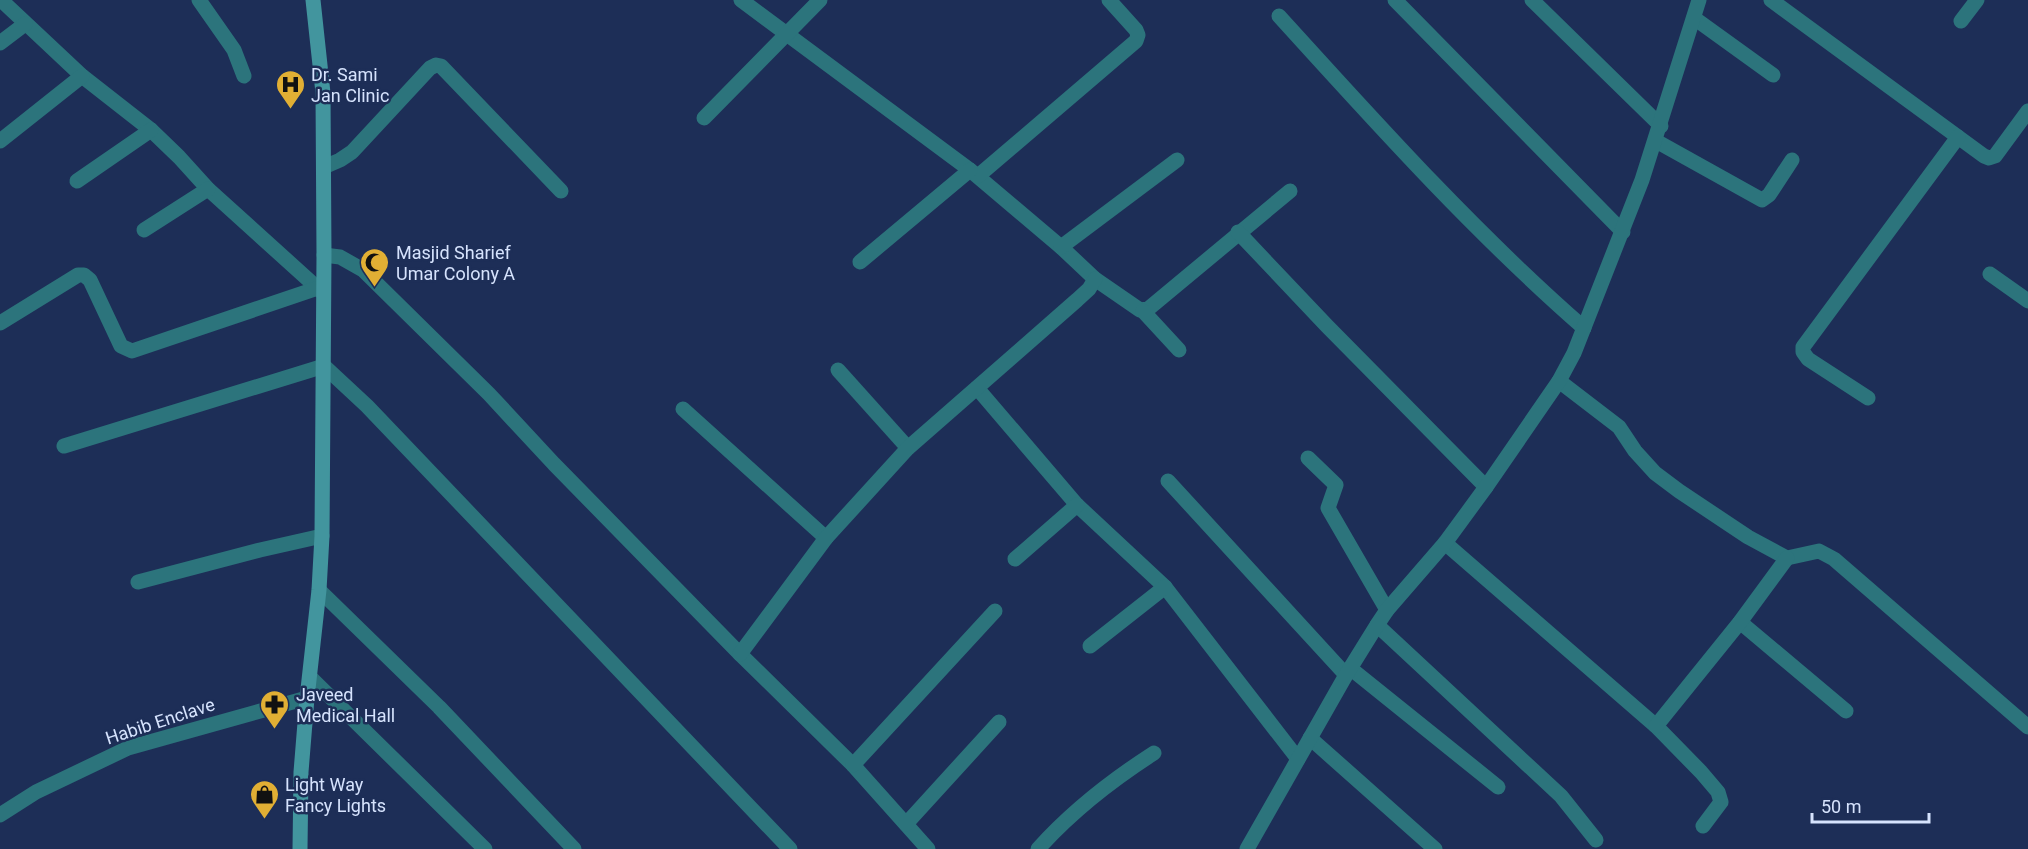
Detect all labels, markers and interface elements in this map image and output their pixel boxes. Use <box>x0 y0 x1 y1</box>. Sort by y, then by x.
place label: Dr. Sami Jan Clinic <box>311 64 389 106</box>
hospital icon: Dr. Sami Jan Clinic <box>274 68 306 110</box>
place label: Masjid Sharief Umar Colony A <box>396 242 515 284</box>
mosque icon: Masjid Sharief Umar Colony A <box>359 246 391 288</box>
place label: Javeed Medical Hall <box>296 684 395 726</box>
pharmacy icon: Javeed Medical Hall <box>259 688 291 730</box>
street label: Habib Enclave <box>103 693 217 749</box>
place label: Light Way Fancy Lights <box>285 774 386 816</box>
shop icon: Light Way Fancy Lights <box>248 778 280 820</box>
scale bar <box>1812 786 1929 824</box>
text: 50 m <box>1821 796 1861 817</box>

